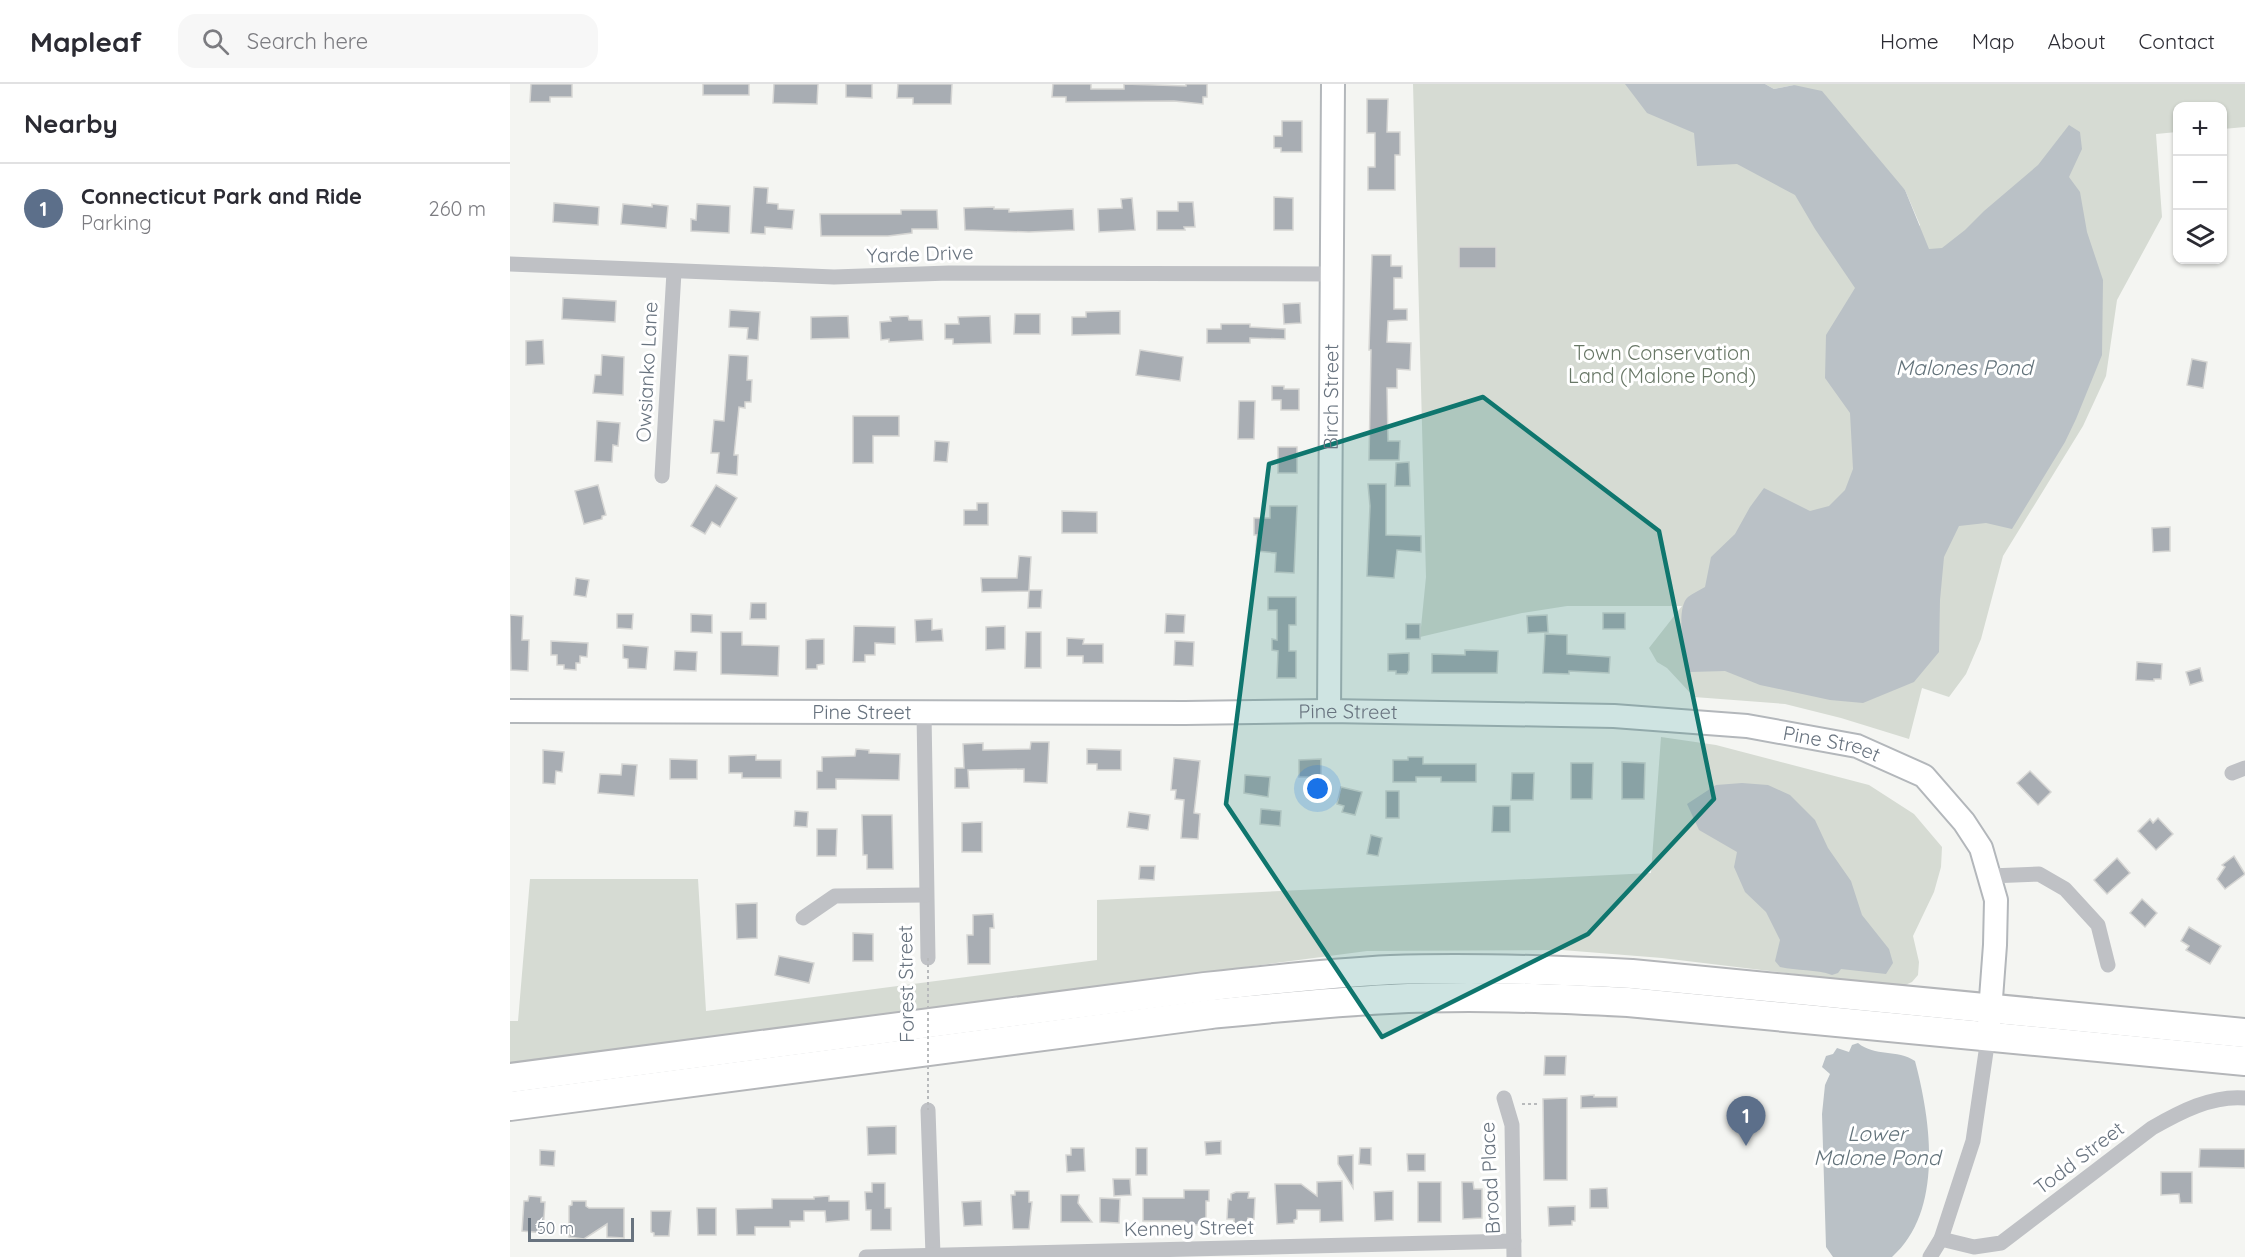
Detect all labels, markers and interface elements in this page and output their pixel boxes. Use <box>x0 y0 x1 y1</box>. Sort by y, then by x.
search box <box>178 14 598 68</box>
text: Mapleaf <box>30 24 142 59</box>
icon: search <box>199 25 232 58</box>
text: Search here <box>247 27 368 55</box>
text: Home <box>1880 28 1939 54</box>
text: Map <box>1972 28 2015 54</box>
text: About <box>2048 28 2106 54</box>
text: Contact <box>2139 28 2215 54</box>
map controls <box>2173 102 2227 264</box>
button: + <box>2173 102 2227 156</box>
text: Nearby <box>24 107 118 140</box>
button: − <box>2173 156 2227 210</box>
text: Connecticut Park and Ride <box>81 182 362 210</box>
text: 1 <box>40 196 47 221</box>
text: 260 m <box>429 196 486 221</box>
text: Parking <box>81 210 152 235</box>
button: layers <box>2173 210 2227 264</box>
street label: Yarde Drive <box>866 239 974 268</box>
street label: Owsianko Lane <box>630 301 663 443</box>
park label: Town Conservation Land (Malone Pond) <box>1568 340 1756 388</box>
street label: Birch Street <box>1318 343 1343 450</box>
water label: Malones Pond <box>1896 354 2035 380</box>
street label: Pine Street <box>1298 698 1398 724</box>
street label: Pine Street <box>812 699 912 724</box>
street label: Pine Street <box>1781 720 1885 767</box>
your location <box>1303 774 1332 803</box>
street label: Forest Street <box>892 925 919 1043</box>
pin: 1 <box>1726 1096 1766 1146</box>
street label: Todd Street <box>2029 1116 2129 1200</box>
water label: Lower Malone Pond <box>1814 1120 1943 1170</box>
street label: Broad Place <box>1474 1121 1505 1235</box>
street label: Kenney Street <box>1124 1214 1255 1241</box>
scale bar <box>528 1215 634 1242</box>
text: 50 m <box>537 1218 574 1238</box>

